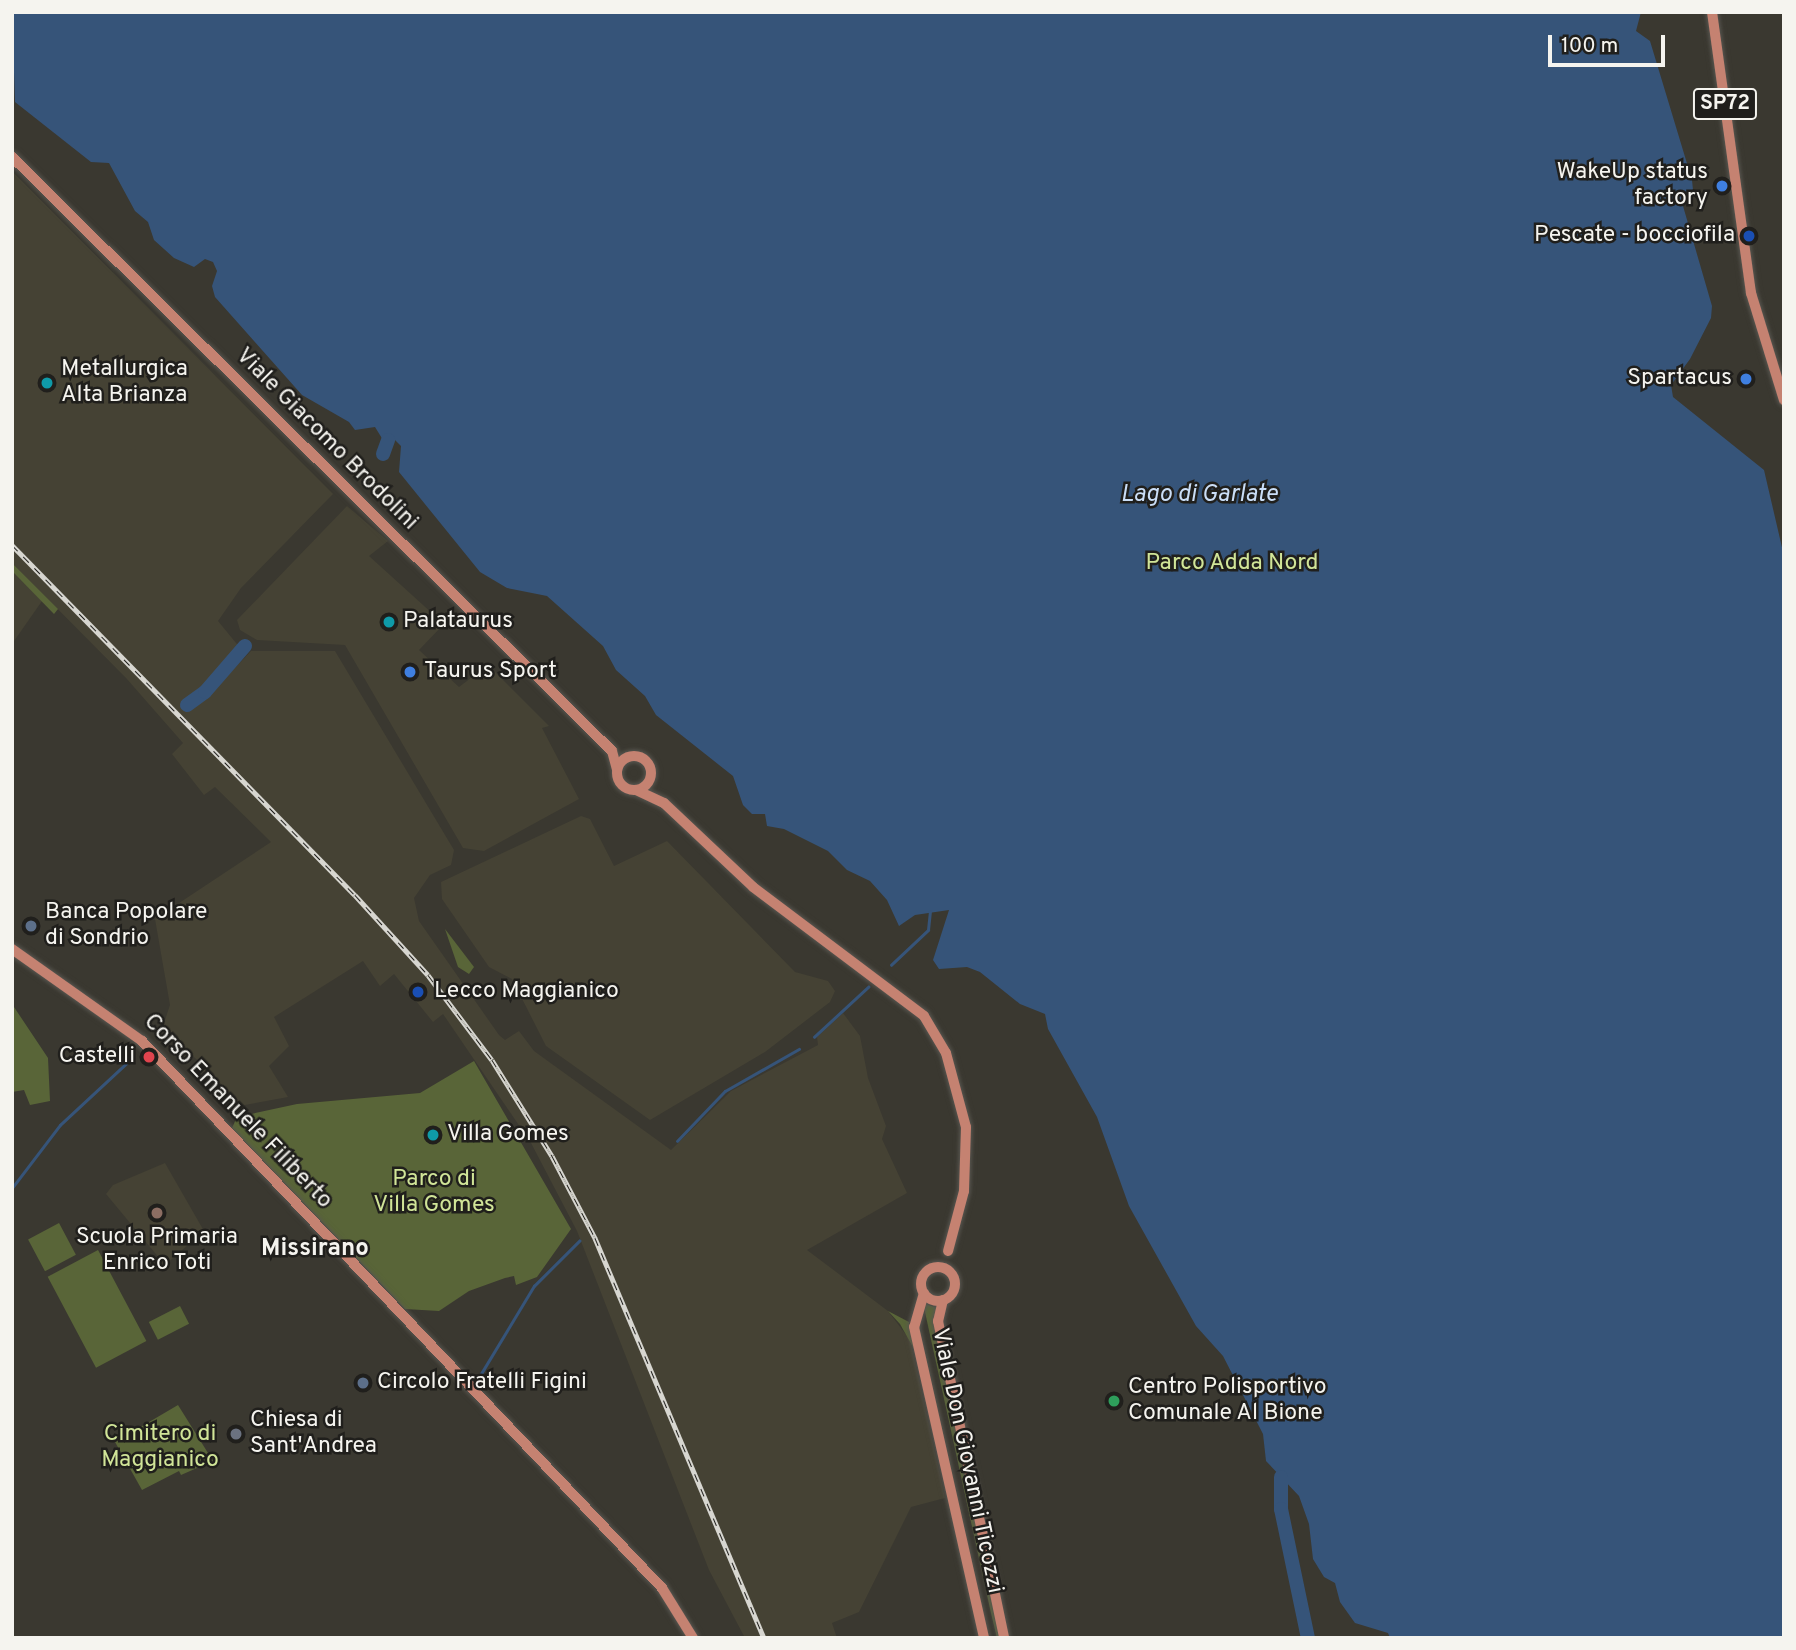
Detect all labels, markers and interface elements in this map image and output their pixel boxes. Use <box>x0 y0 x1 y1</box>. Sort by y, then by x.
scale bar <box>1551 21 1668 65</box>
text: 100 m <box>1561 33 1618 60</box>
road number: SP72 <box>1692 86 1758 122</box>
place label: WakeUp status factory <box>1556 159 1708 213</box>
marker: WakeUp status factory <box>1714 178 1730 194</box>
place label: Pescate - bocciofila <box>1534 222 1735 250</box>
marker: Pescate - bocciofila <box>1741 228 1757 244</box>
street label: Viale Giacomo Brodolini <box>229 343 423 537</box>
place label: Metallurgica Alta Brianza <box>61 356 188 410</box>
place label: Spartacus <box>1627 365 1732 393</box>
marker: Spartacus <box>1738 371 1754 387</box>
marker: Metallurgica Alta Brianza <box>39 375 55 391</box>
water label: Lago di Garlate <box>1120 482 1278 510</box>
park label: Parco Adda Nord <box>1145 550 1319 578</box>
place label: Palataurus <box>403 608 513 636</box>
marker: Palataurus <box>381 614 397 630</box>
place label: Taurus Sport <box>424 658 557 686</box>
marker: Taurus Sport <box>402 664 418 680</box>
place label: Banca Popolare di Sondrio <box>45 899 207 953</box>
marker: Banca Popolare di Sondrio <box>23 918 39 934</box>
place label: Lecco Maggianico <box>434 978 619 1006</box>
marker: Lecco Maggianico <box>408 982 428 1002</box>
street label: Corso Emanuele Filiberto <box>137 1009 337 1215</box>
place label: Castelli <box>59 1043 135 1071</box>
marker: Castelli <box>141 1049 157 1065</box>
place label: Villa Gomes <box>447 1121 569 1149</box>
marker: Villa Gomes <box>425 1127 441 1143</box>
park label: Parco di Villa Gomes <box>373 1166 495 1220</box>
marker: Scuola Primaria Enrico Toti <box>149 1205 165 1221</box>
place label: Scuola Primaria Enrico Toti <box>76 1224 238 1278</box>
district label: Missirano <box>261 1236 369 1264</box>
street label: Viale Don Giovanni Ticozzi <box>924 1325 1008 1597</box>
place label: Circolo Fratelli Figini <box>377 1369 587 1397</box>
place label: Centro Polisportivo Comunale Al Bione <box>1128 1374 1327 1428</box>
marker: Circolo Fratelli Figini <box>355 1375 371 1391</box>
marker: Centro Polisportivo Comunale Al Bione <box>1106 1393 1122 1409</box>
place label: Chiesa di Sant'Andrea <box>250 1407 377 1461</box>
park label: Cimitero di Maggianico <box>101 1421 219 1475</box>
marker: Chiesa di Sant'Andrea <box>228 1426 244 1442</box>

